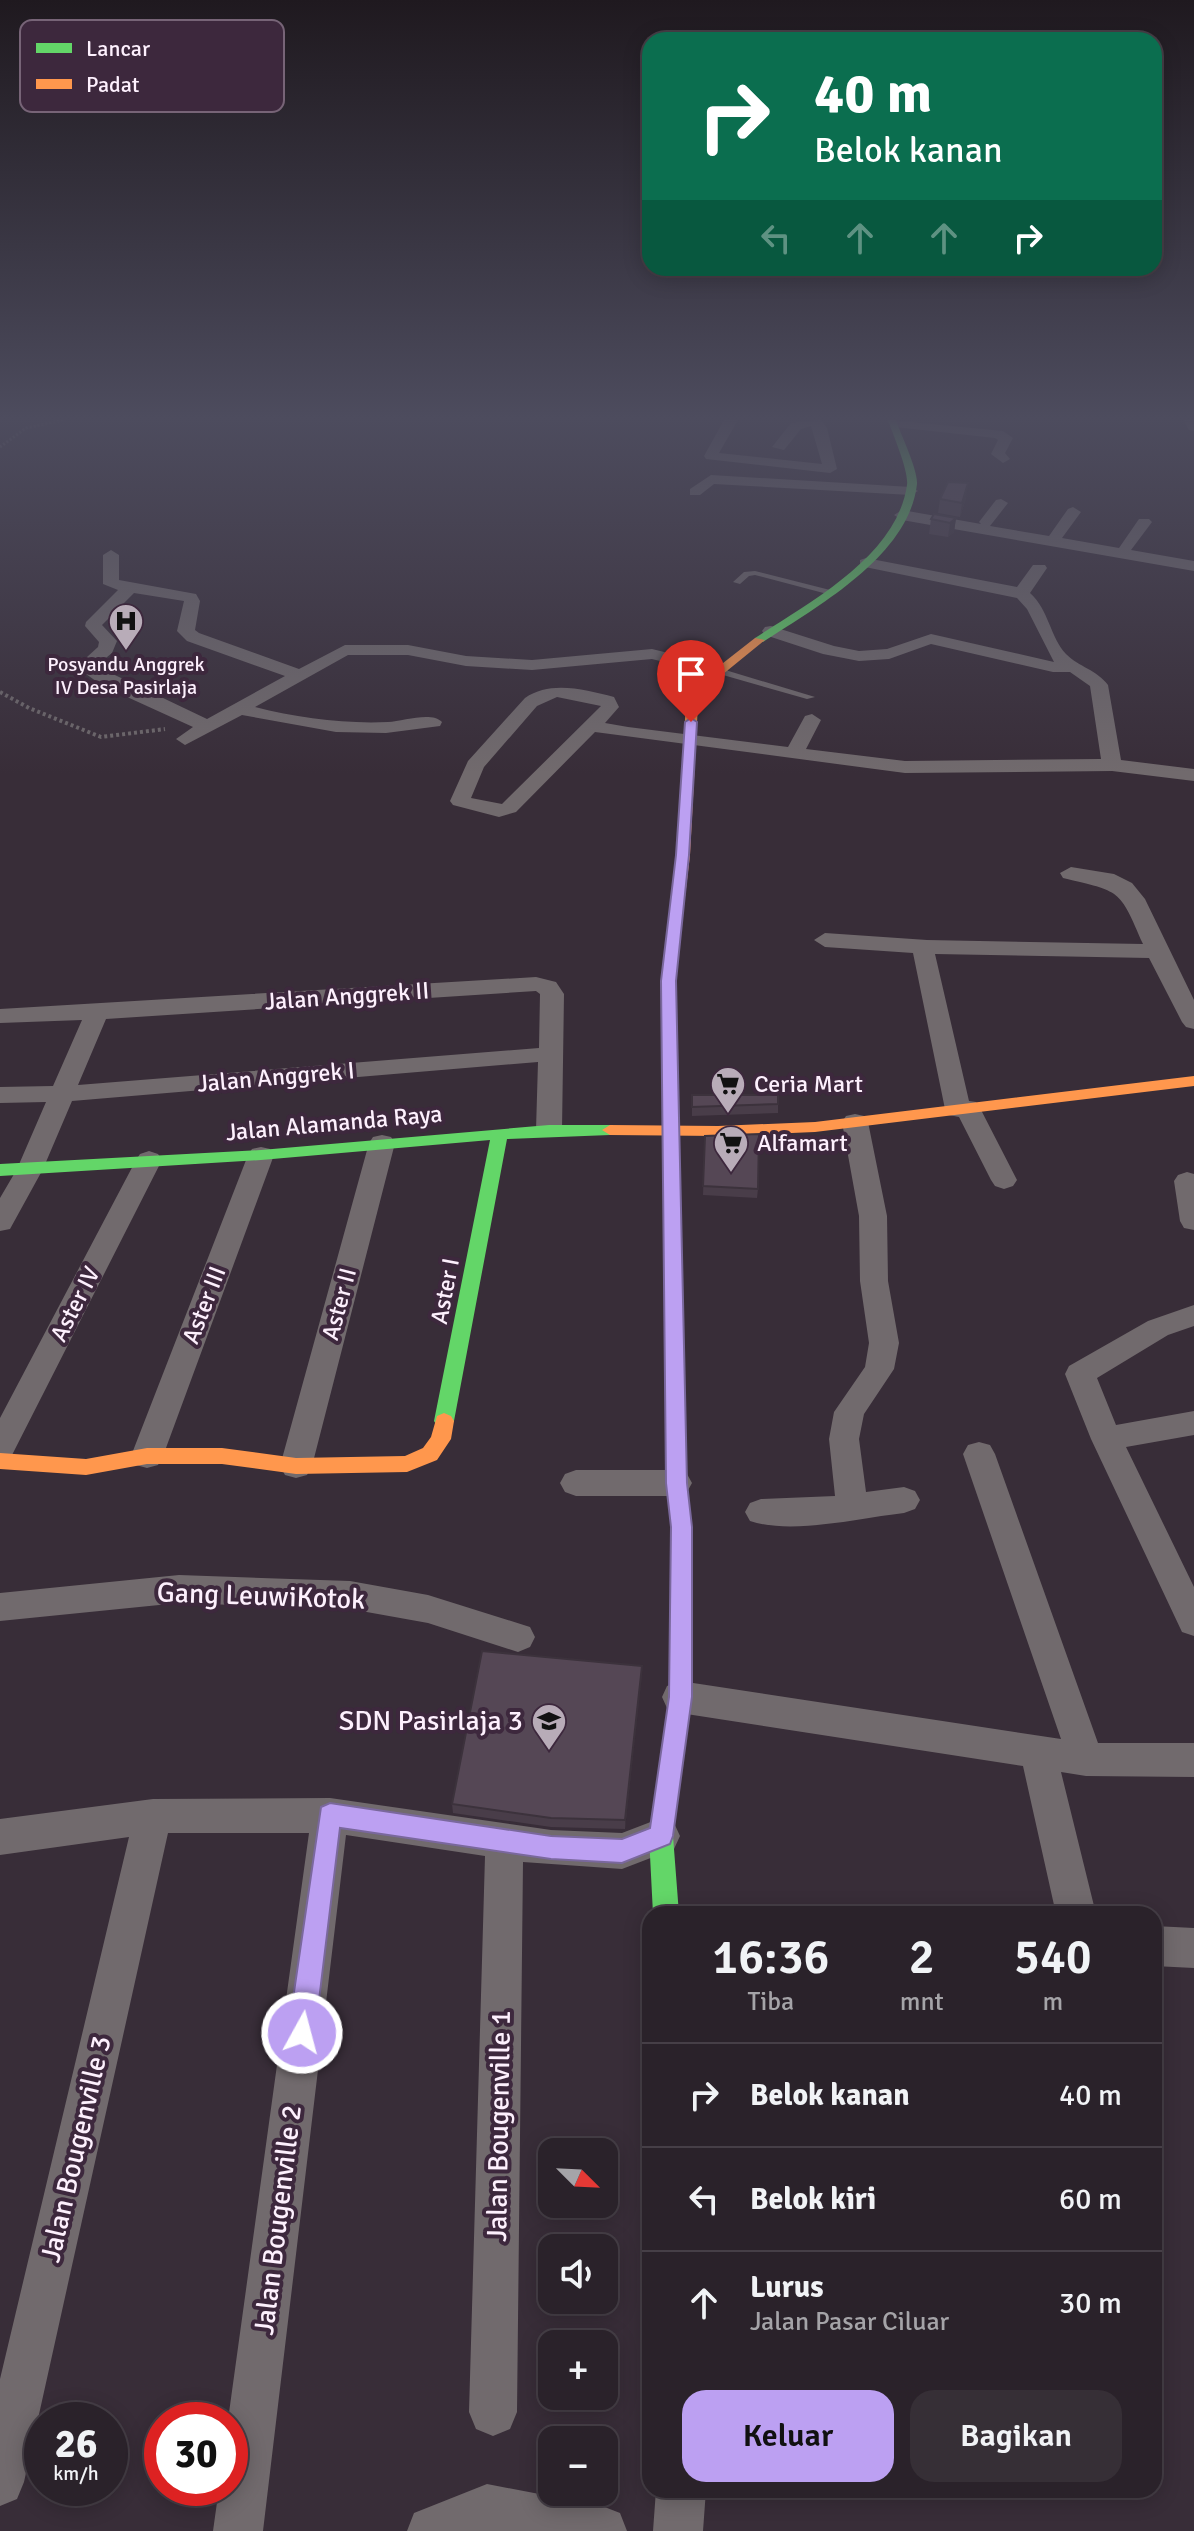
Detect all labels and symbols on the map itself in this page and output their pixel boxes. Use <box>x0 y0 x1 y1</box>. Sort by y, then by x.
legend <box>20 20 284 112</box>
text: Lancar <box>86 35 150 62</box>
text: Padat <box>86 71 140 98</box>
hospital icon: Posyandu Anggrek IV Desa Pasirlaja <box>107 602 145 652</box>
pin <box>657 640 725 722</box>
place label: Posyandu Anggrek IV Desa Pasirlaja <box>47 652 205 700</box>
street label: Jalan Anggrek II <box>264 975 430 1017</box>
street label: Jalan Anggrek I <box>196 1055 356 1099</box>
supermarket icon: Ceria Mart <box>709 1065 747 1115</box>
place label: Ceria Mart <box>754 1069 863 1099</box>
street label: Jalan Alamanda Raya <box>224 1099 444 1147</box>
supermarket icon: Alfamart <box>712 1124 750 1174</box>
place label: Alfamart <box>757 1128 848 1158</box>
street label: Aster I <box>424 1255 466 1327</box>
street label: Aster IV <box>43 1261 107 1347</box>
street label: Aster III <box>176 1262 232 1348</box>
street label: Aster II <box>315 1265 363 1343</box>
street label: Gang LeuwiKotok <box>156 1575 366 1617</box>
school or university icon: SDN Pasirlaja 3 <box>530 1702 568 1752</box>
place label: SDN Pasirlaja 3 <box>339 1704 523 1738</box>
position arrow <box>260 1991 344 2075</box>
street label: Jalan Bougenville 1 <box>480 2010 518 2242</box>
street label: Jalan Bougenville 3 <box>33 2032 119 2266</box>
street label: Jalan Bougenville 2 <box>247 2103 309 2337</box>
north arrow <box>538 2138 618 2218</box>
speed limit sign: 30 <box>144 2402 248 2506</box>

